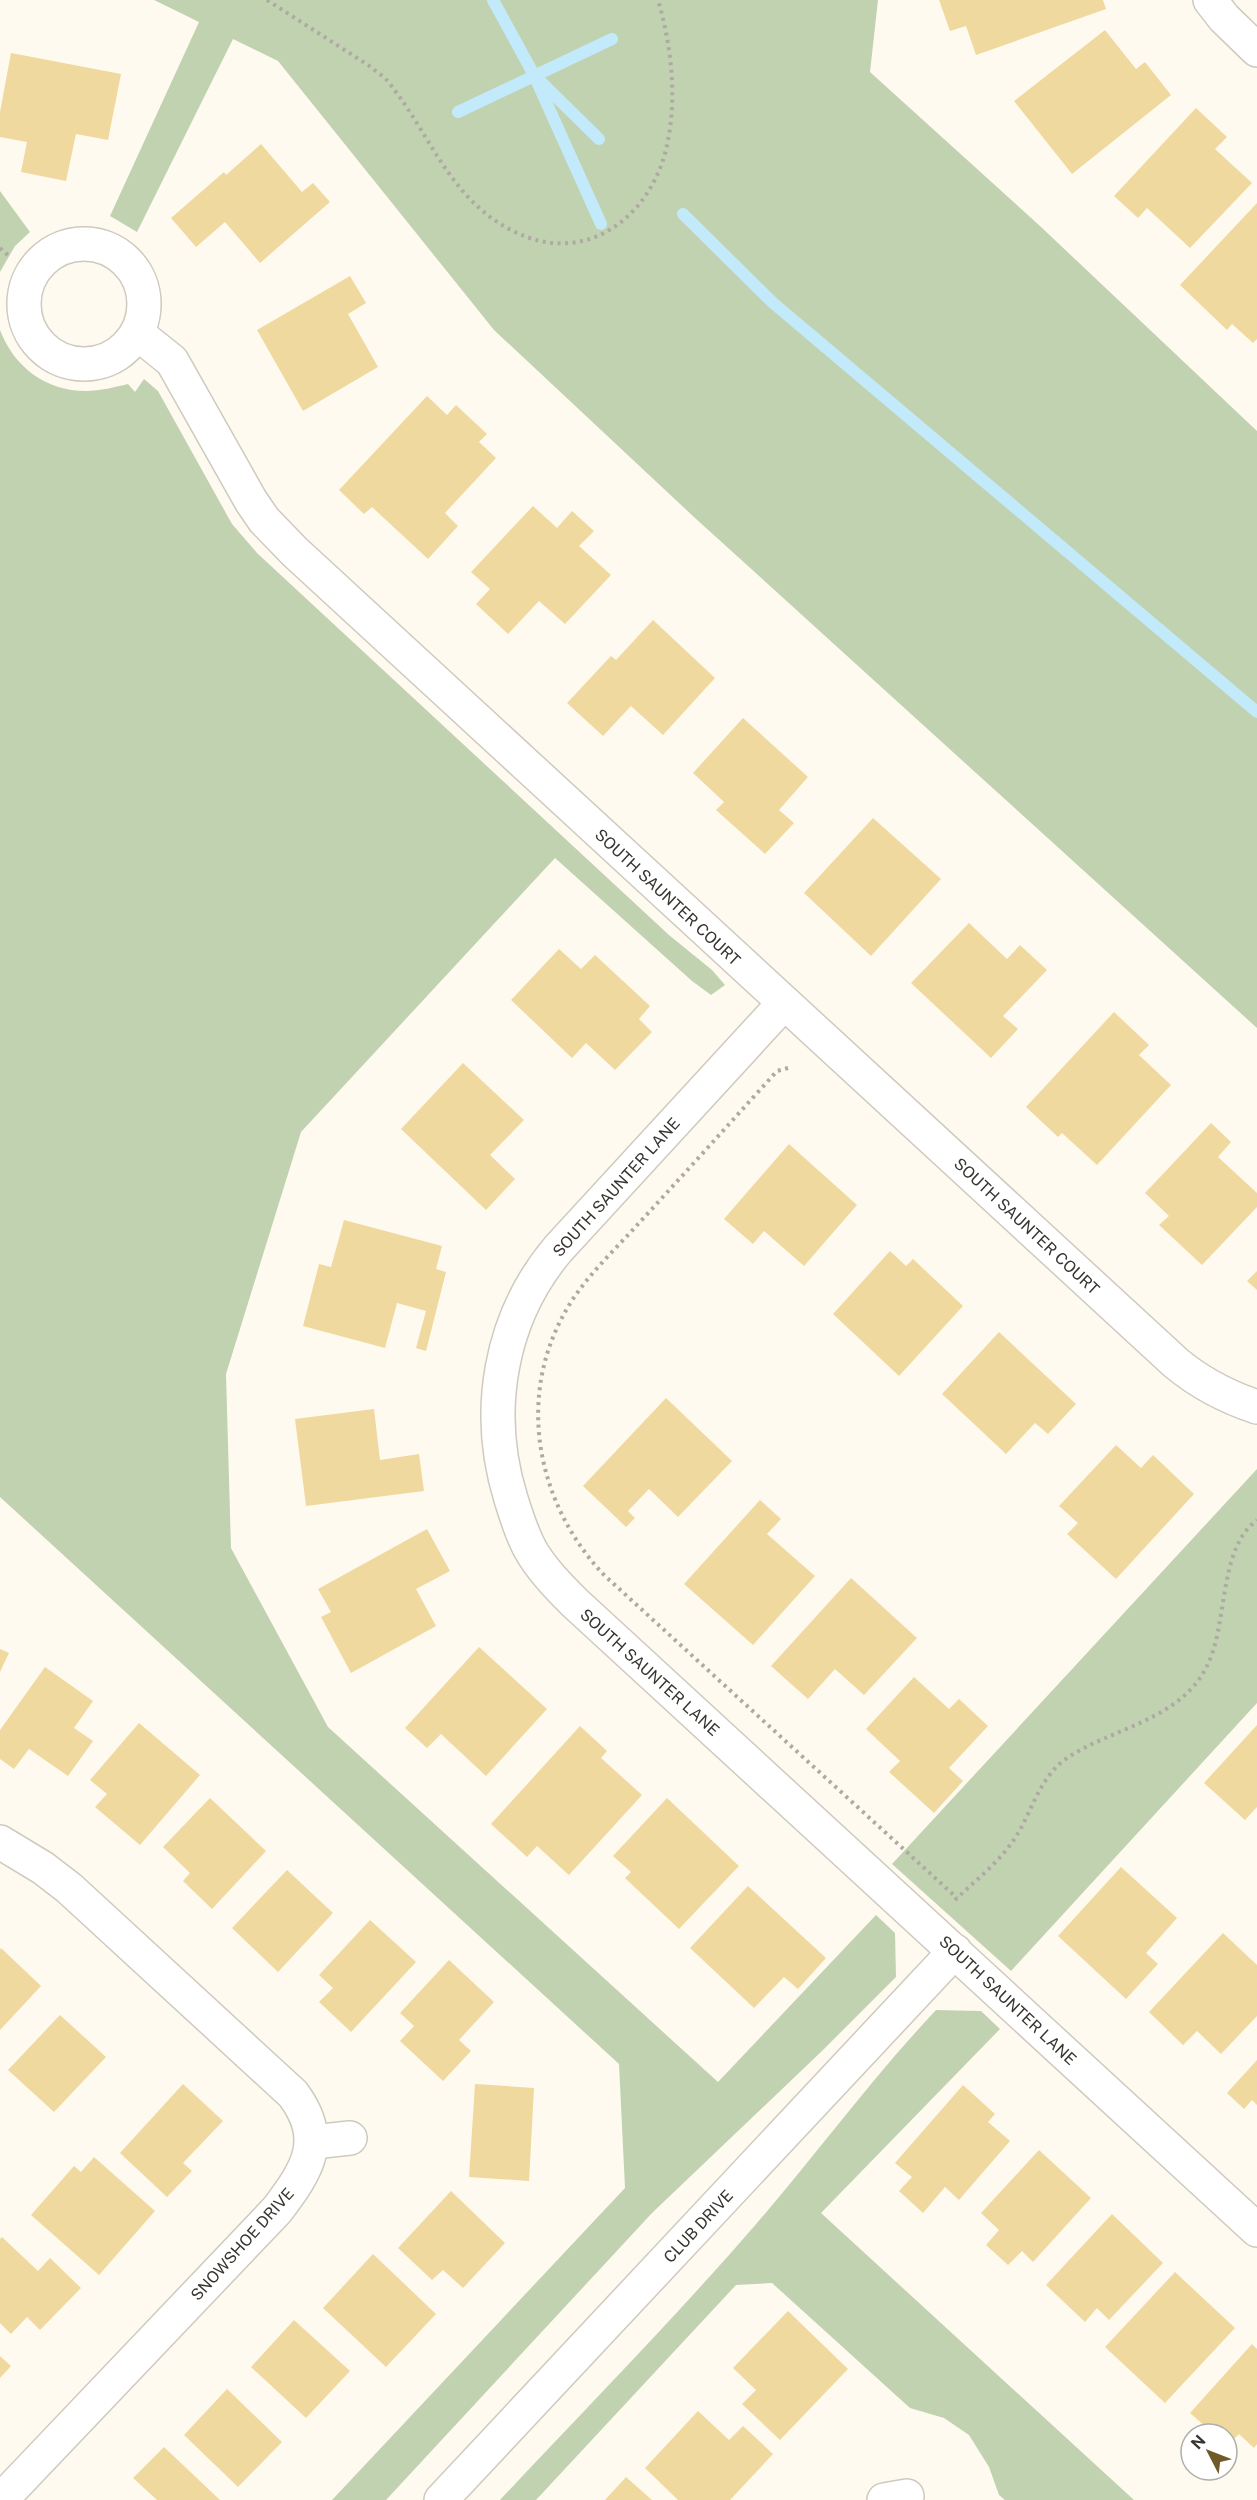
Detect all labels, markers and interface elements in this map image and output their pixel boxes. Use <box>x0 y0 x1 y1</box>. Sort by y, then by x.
street label: SOUTH SAUNTER COURT <box>591 825 745 970</box>
street label: SOUTH SAUNTER LANE <box>549 1114 684 1261</box>
street label: SOUTH SAUNTER COURT <box>950 1154 1104 1299</box>
street label: SOUTH SAUNTER LANE <box>576 1605 723 1740</box>
street label: SOUTH SAUNTER LANE <box>935 1932 1080 2069</box>
street label: SNOWSHOE DRIVE <box>187 2184 298 2305</box>
street label: CLUB DRIVE <box>660 2186 737 2267</box>
north arrow <box>1179 2422 1239 2482</box>
text: N <box>1187 2431 1209 2453</box>

